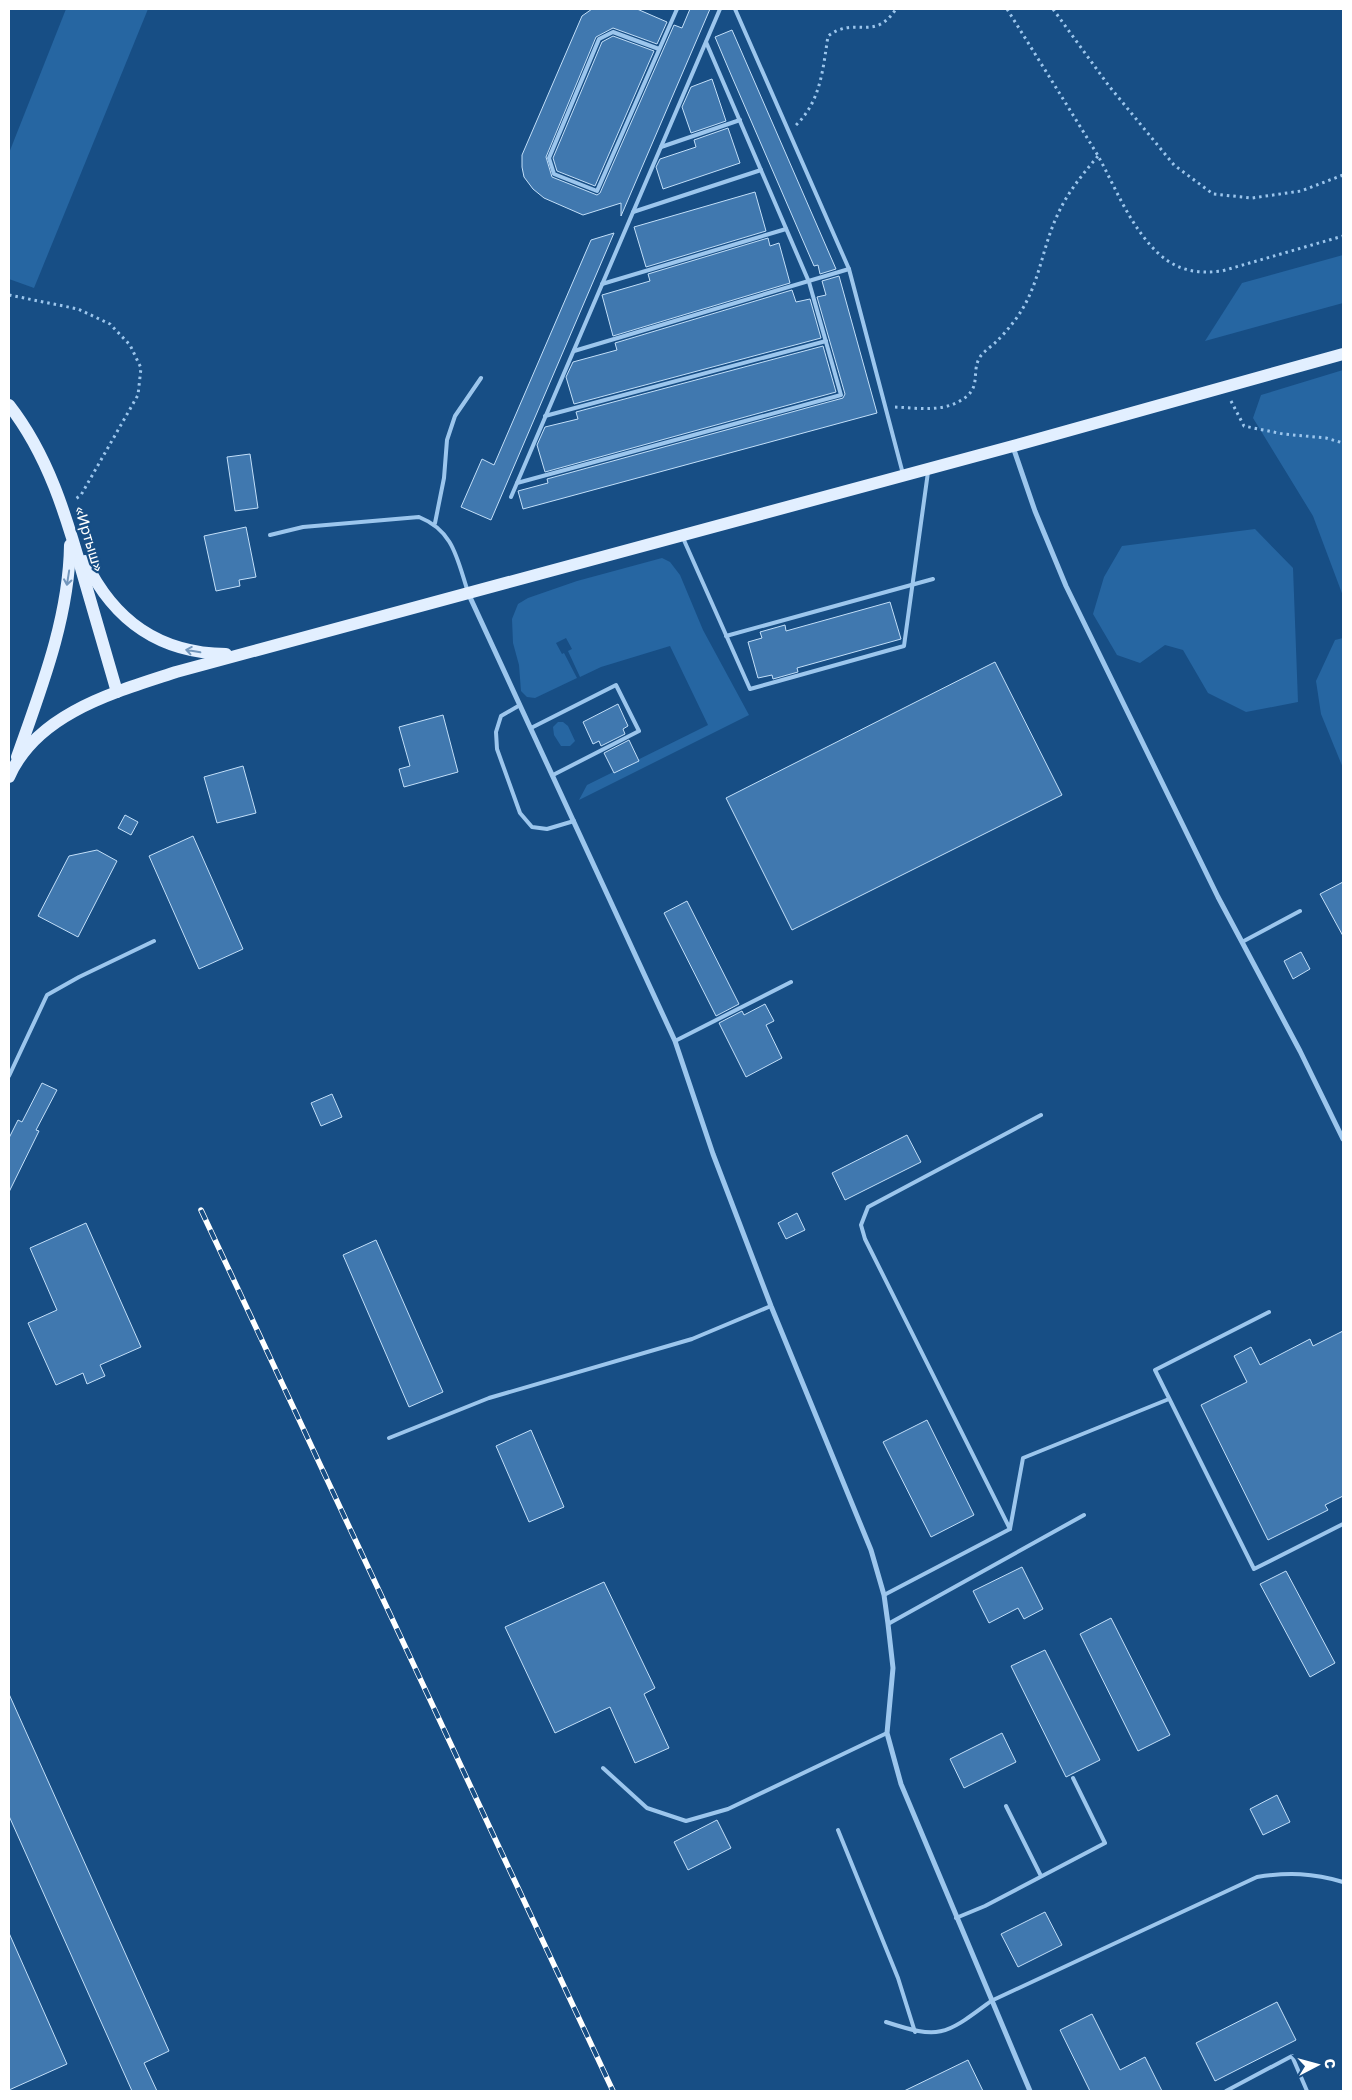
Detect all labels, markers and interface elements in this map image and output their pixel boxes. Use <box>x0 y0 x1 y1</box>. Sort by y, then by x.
street label: «Иртыш» <box>71 504 108 574</box>
one-way arrow <box>63 569 73 585</box>
one-way arrow <box>185 645 201 655</box>
north arrow <box>1292 2040 1342 2090</box>
text: С <box>1321 2058 1339 2069</box>

